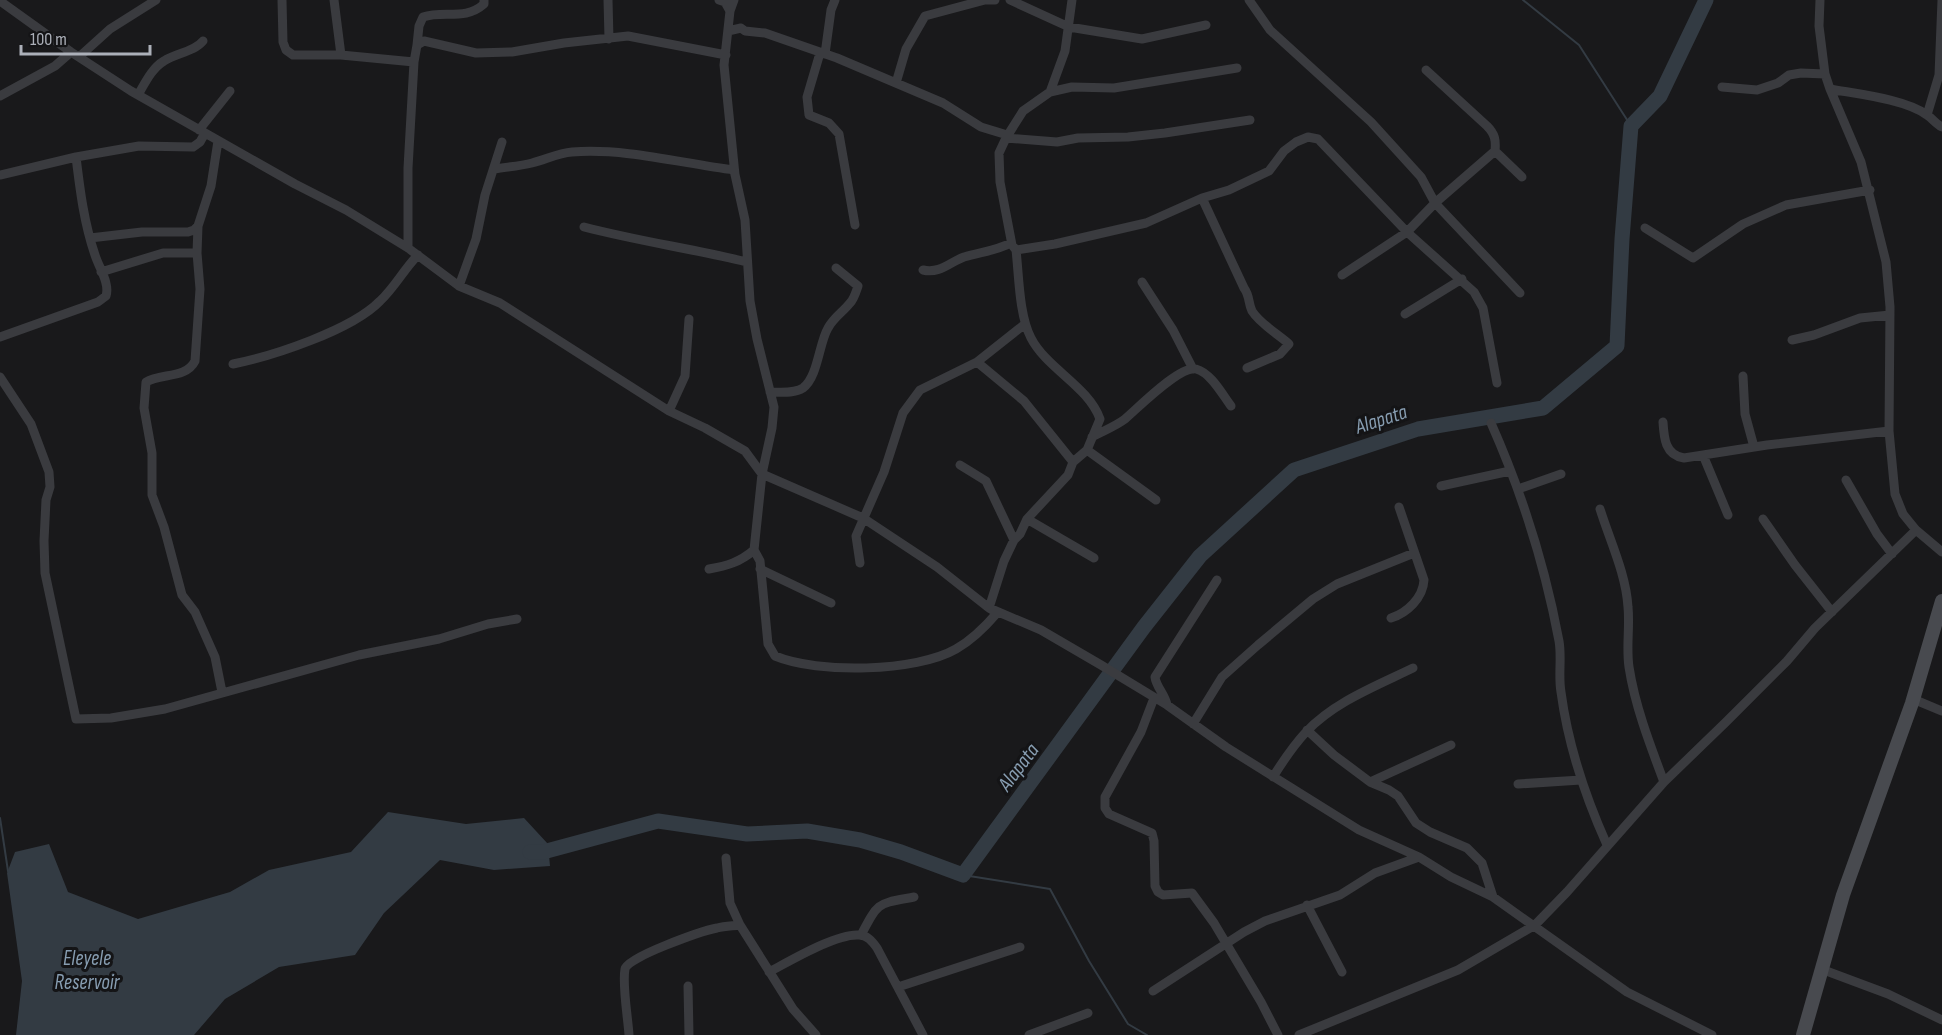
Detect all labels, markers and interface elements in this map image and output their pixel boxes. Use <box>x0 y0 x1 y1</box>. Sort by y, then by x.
scale bar <box>21 18 150 56</box>
text: 100 m <box>30 29 67 50</box>
water label: Alapata <box>1351 399 1411 440</box>
water label: Alapata <box>992 738 1045 797</box>
water label: Eleyele Reservoir <box>54 946 121 995</box>

